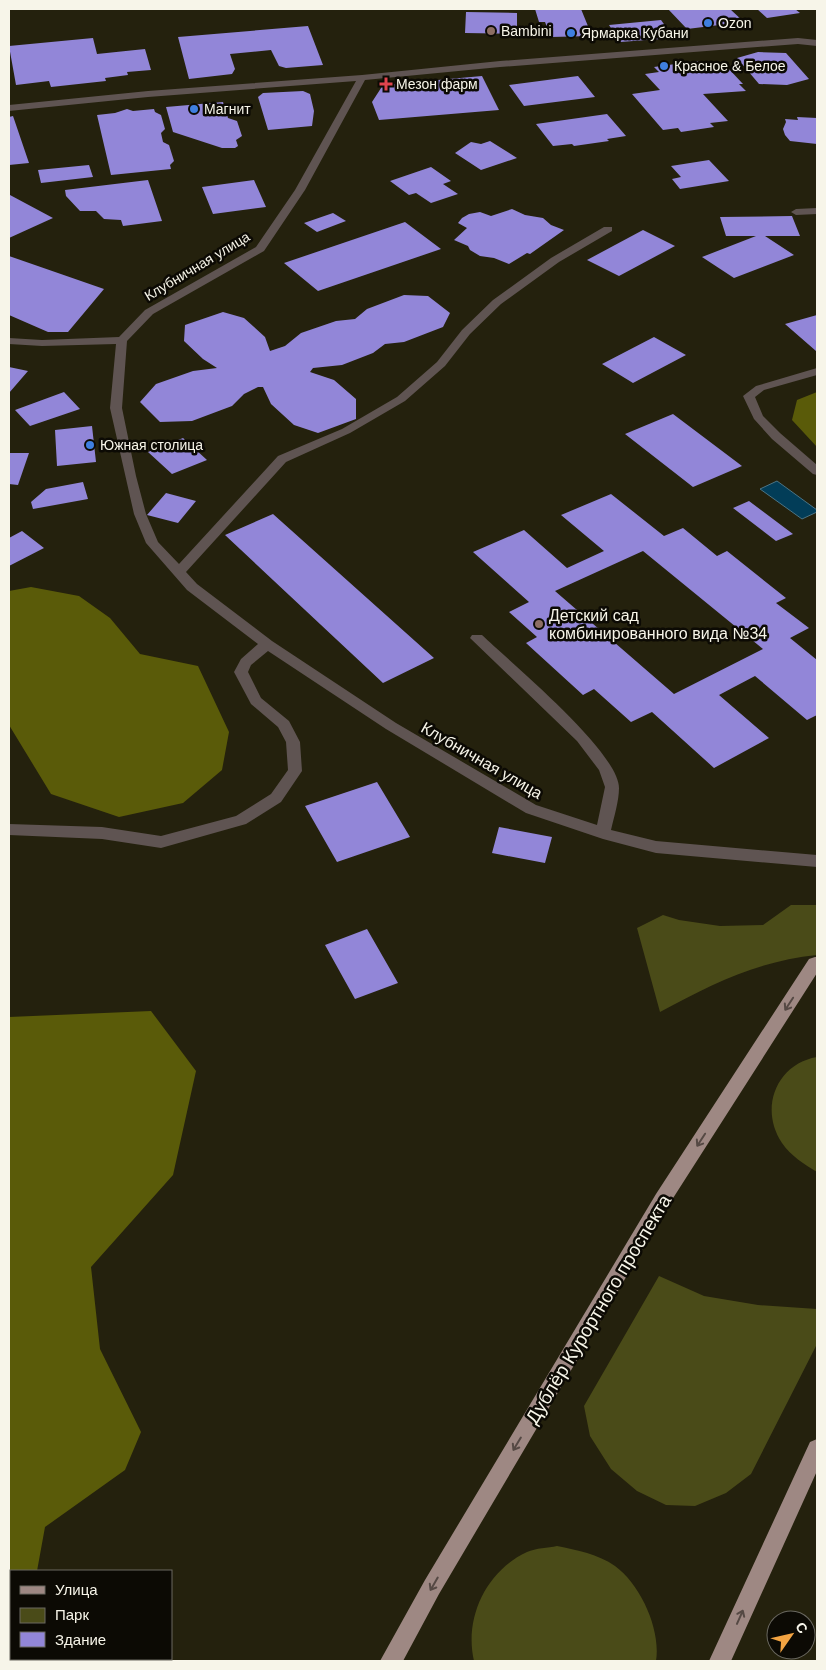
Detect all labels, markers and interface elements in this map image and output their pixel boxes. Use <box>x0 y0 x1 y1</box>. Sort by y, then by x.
place label: Ozon <box>718 15 751 31</box>
marker: Ozon <box>702 17 714 29</box>
place label: Bambini <box>501 23 552 39</box>
marker: Bambini <box>485 25 497 37</box>
place label: Ярмарка Кубани <box>581 25 689 41</box>
marker: Ярмарка Кубани <box>565 27 577 39</box>
place label: Красное & Белое <box>674 58 786 74</box>
marker: Красное & Белое <box>658 60 670 72</box>
place label: Мезон фарм <box>396 76 478 92</box>
marker: Мезон фарм <box>380 78 392 90</box>
place label: Магнит <box>204 101 251 117</box>
marker: Магнит <box>188 103 200 115</box>
street label: Клубничная улица <box>142 228 253 304</box>
place label: Южная столица <box>100 437 203 453</box>
marker: Южная столица <box>84 439 96 451</box>
place label: Детский сад комбинированного вида №34 <box>549 607 767 642</box>
marker: Детский сад комбинированного вида №34 <box>533 618 545 630</box>
street label: Клубничная улица <box>418 719 545 802</box>
one-way arrow <box>784 996 794 1010</box>
one-way arrow <box>695 1133 706 1147</box>
street label: Дублёр Курортного проспекта <box>522 1190 676 1428</box>
one-way arrow <box>512 1436 522 1450</box>
legend <box>10 1570 172 1660</box>
one-way arrow <box>429 1576 439 1590</box>
text: Улица <box>55 1581 98 1598</box>
text: Парк <box>55 1606 89 1623</box>
one-way arrow <box>736 1610 746 1625</box>
north arrow <box>766 1610 816 1660</box>
text: С <box>792 1619 811 1636</box>
text: Здание <box>55 1631 106 1648</box>

